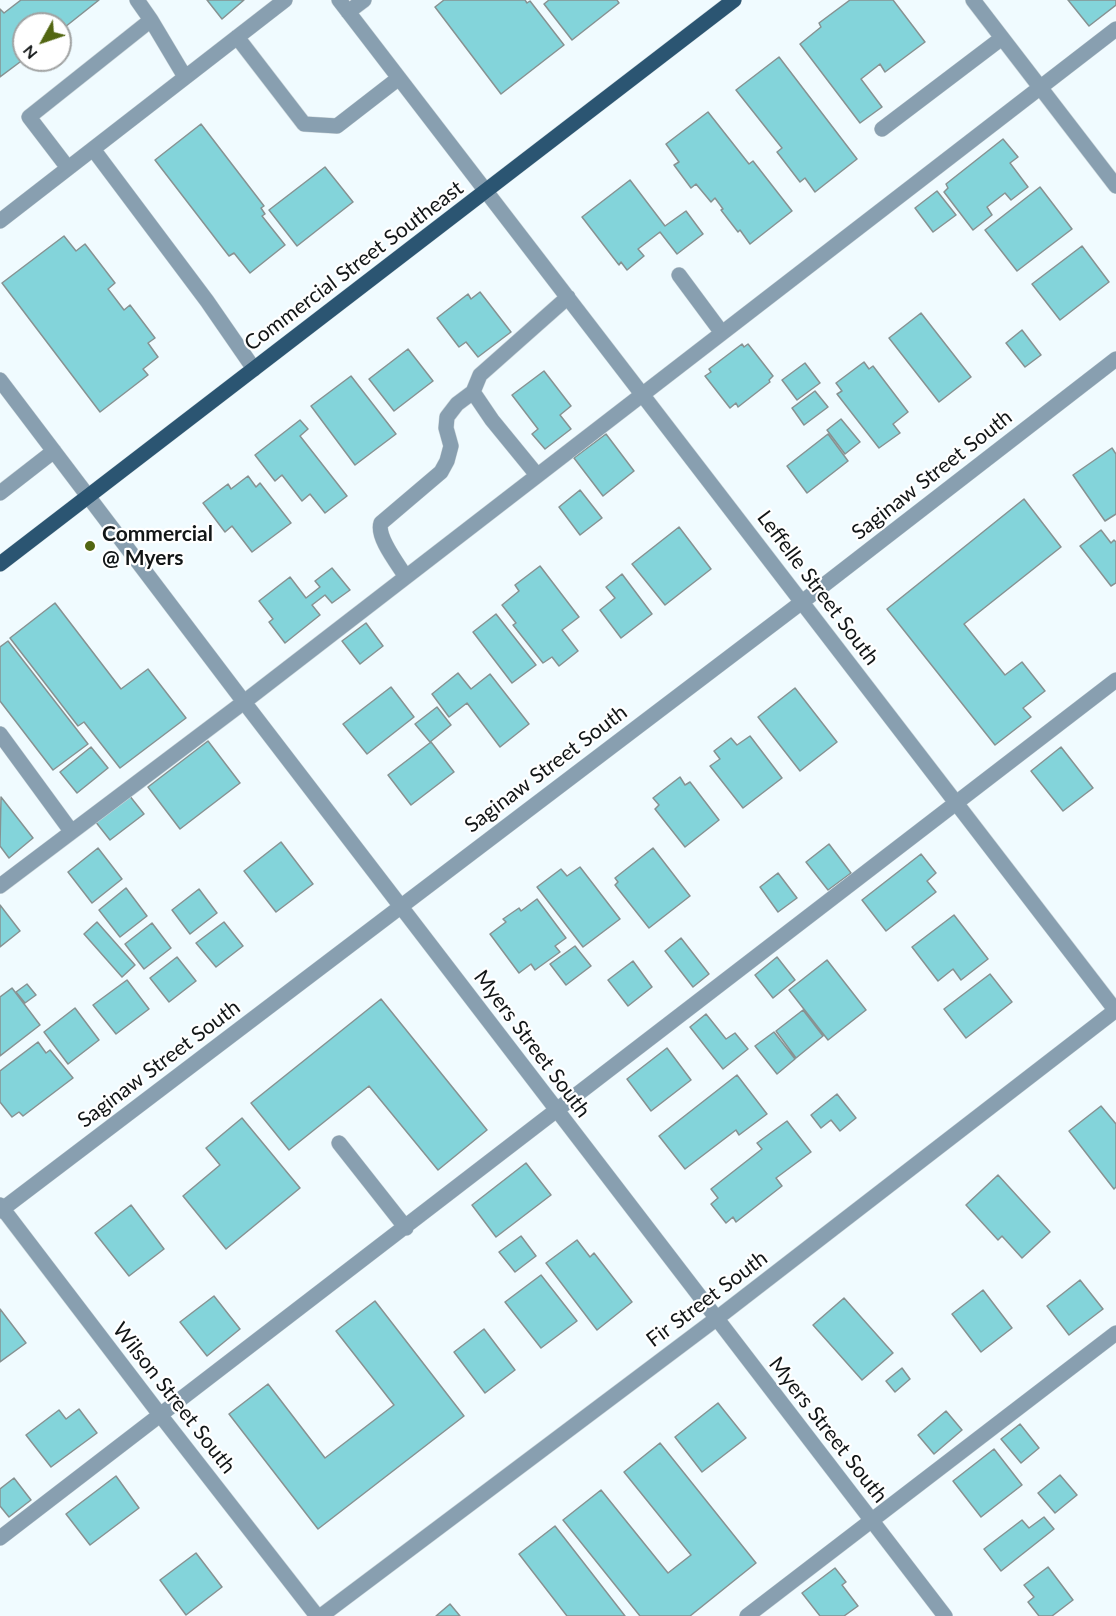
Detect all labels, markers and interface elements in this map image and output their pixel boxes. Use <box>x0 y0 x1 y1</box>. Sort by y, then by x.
north arrow <box>12 12 72 72</box>
text: N <box>18 42 41 63</box>
street label: Commercial Street Southeast <box>240 175 468 357</box>
street label: Saginaw Street South <box>847 405 1017 545</box>
street label: Leffelle Street South <box>752 506 884 670</box>
place label: Commercial @ Myers <box>102 521 213 571</box>
marker: Commercial @ Myers <box>83 539 97 553</box>
street label: Saginaw Street South <box>460 700 632 838</box>
street label: Myers Street South <box>468 965 596 1123</box>
street label: Saginaw Street South <box>73 995 245 1133</box>
street label: Fir Street South <box>642 1245 772 1353</box>
street label: Wilson Street South <box>107 1318 241 1478</box>
street label: Myers Street South <box>763 1352 893 1508</box>

